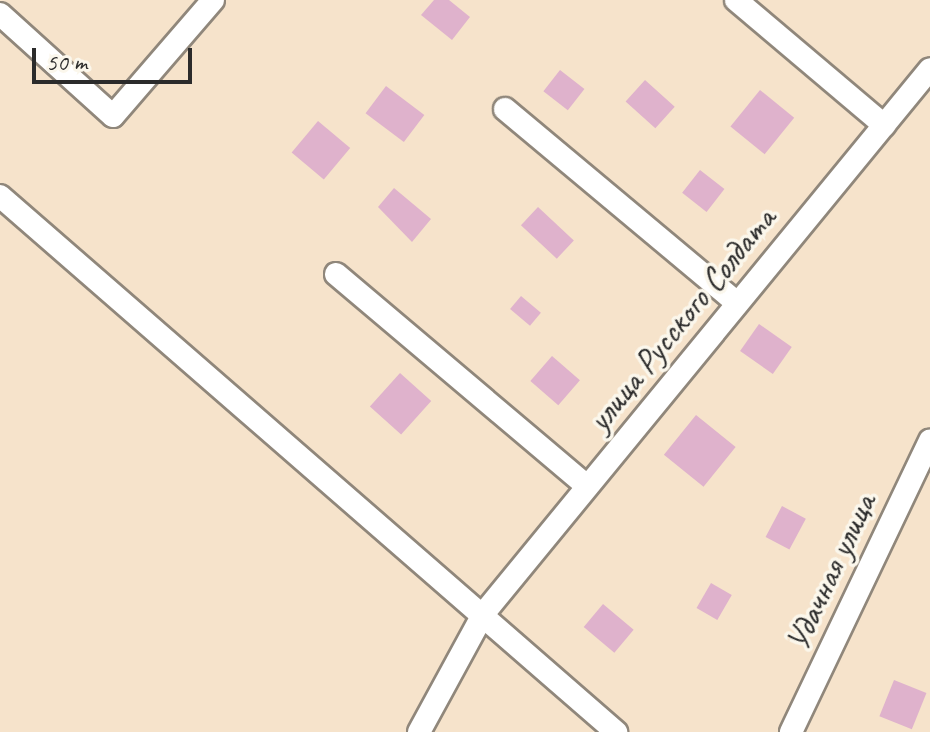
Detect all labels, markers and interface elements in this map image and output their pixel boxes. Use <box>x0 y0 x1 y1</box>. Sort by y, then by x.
scale bar <box>36 32 196 82</box>
text: 50 m <box>46 47 87 77</box>
street label: улица Русского Солдата <box>578 199 784 439</box>
street label: Удачная улица <box>776 487 884 657</box>

